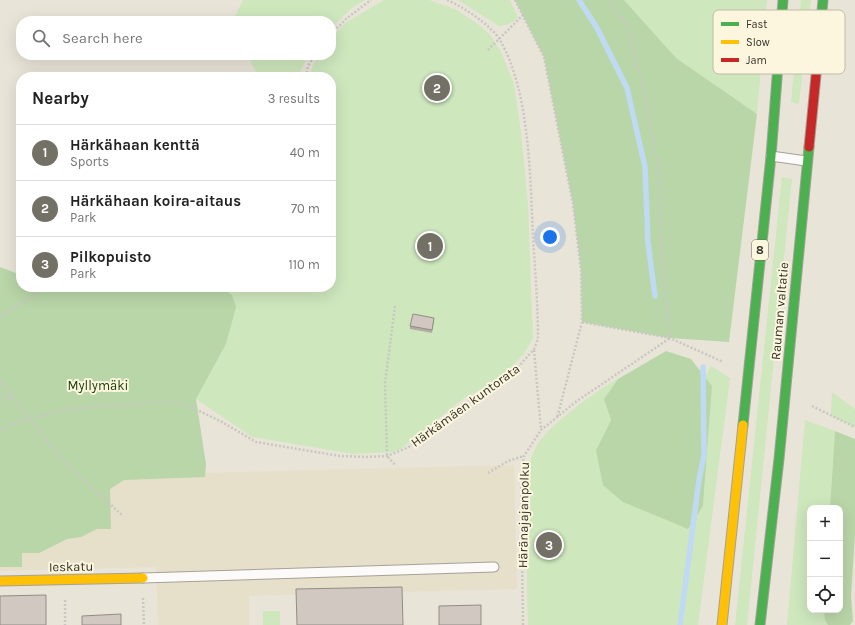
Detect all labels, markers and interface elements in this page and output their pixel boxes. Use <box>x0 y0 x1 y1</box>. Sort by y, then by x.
legend <box>713 10 845 74</box>
search box <box>16 16 336 60</box>
text: Fast <box>746 18 767 31</box>
icon: search <box>30 27 52 49</box>
text: Search here <box>62 29 143 47</box>
text: Slow <box>746 36 770 49</box>
text: Jam <box>746 54 767 67</box>
pin: 2 <box>424 73 450 103</box>
text: Nearby <box>32 88 89 108</box>
text: 3 results <box>268 91 320 106</box>
text: Härkähaan kenttä <box>70 136 200 154</box>
text: 1 <box>43 145 47 160</box>
text: 40 m <box>290 145 320 160</box>
text: Sports <box>70 154 109 169</box>
text: Härkähaan koira-aitaus <box>70 192 241 210</box>
text: 2 <box>41 201 49 216</box>
text: 70 m <box>291 201 320 216</box>
text: Park <box>70 210 96 225</box>
your location <box>540 227 560 247</box>
pin: 1 <box>417 231 443 261</box>
road number: 8 <box>752 240 768 260</box>
text: Pilkopuisto <box>70 248 151 266</box>
text: 3 <box>41 257 49 272</box>
text: 110 m <box>288 257 320 272</box>
street label: Rauman valtatie <box>768 261 791 361</box>
text: Park <box>70 266 96 281</box>
street label: Härkämäen kuntorata <box>408 361 523 450</box>
park label: Myllymäki <box>68 378 128 393</box>
street label: Häränajajanpolku <box>515 462 532 568</box>
map controls <box>807 505 843 613</box>
button: + <box>807 505 843 541</box>
pin: 3 <box>536 530 562 560</box>
button: − <box>807 541 843 577</box>
street label: Ieskatu <box>49 559 93 574</box>
button: locate <box>807 577 843 613</box>

